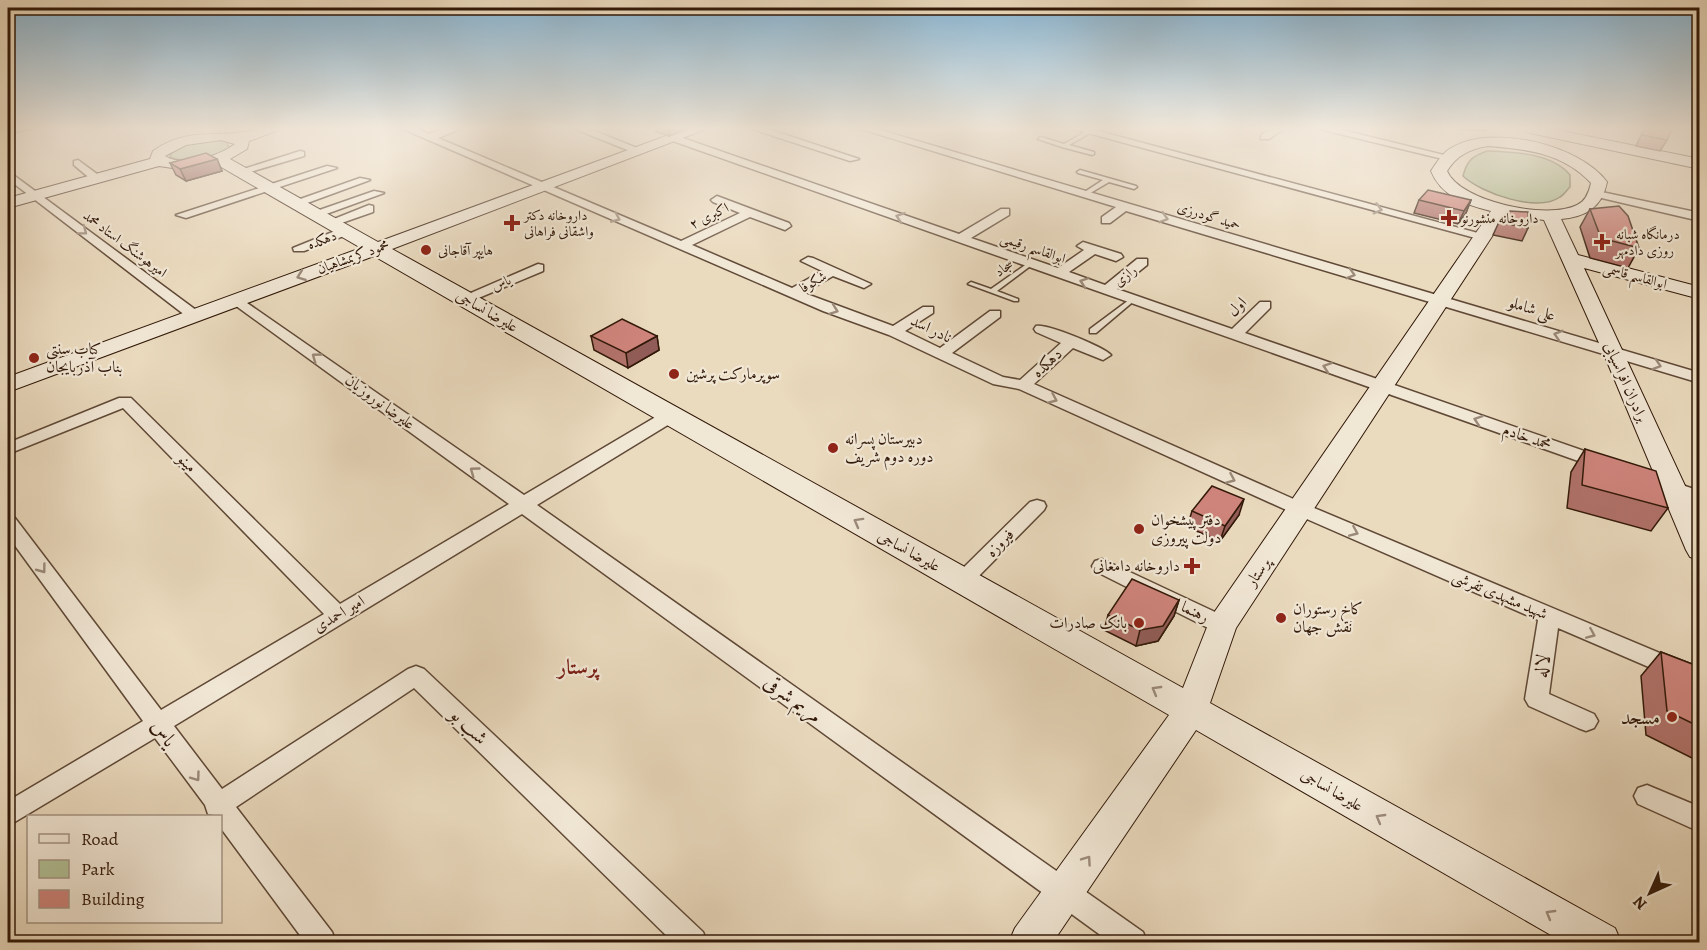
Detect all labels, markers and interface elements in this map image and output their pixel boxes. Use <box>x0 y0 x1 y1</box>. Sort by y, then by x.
street label: حمید گودرزی <box>1175 197 1243 235</box>
street label: اکبری ۲ <box>686 198 732 234</box>
one-way arrow <box>1373 201 1383 214</box>
street label: امیرهوشنگ استاد محمد <box>79 206 171 282</box>
place label: داروخانه دکتر واشقانی فراهانی <box>522 206 594 241</box>
place label: داروخانه منشورنو <box>1459 209 1539 228</box>
one-way arrow <box>610 211 621 223</box>
one-way arrow <box>895 211 906 224</box>
one-way arrow <box>1158 211 1169 223</box>
marker: داروخانه منشورنو <box>1442 211 1456 225</box>
marker: داروخانه دکتر واشقانی فراهانی <box>505 216 519 230</box>
one-way arrow <box>76 223 87 234</box>
place label: درمانگاه شبانه روزی دادمهر <box>1614 225 1680 260</box>
street label: دهکده <box>305 226 339 254</box>
street label: ابوالقاسم رقیمی <box>997 228 1068 272</box>
marker: درمانگاه شبانه روزی دادمهر <box>1593 233 1611 251</box>
street label: محمود کریمشاهیان <box>314 235 392 279</box>
place label: هایپر آقاجانی <box>438 241 493 260</box>
marker: هایپر آقاجانی <box>419 243 433 257</box>
street label: سجاد <box>991 255 1017 281</box>
street label: ابوالقاسم قاسمی <box>1600 258 1669 297</box>
street label: رازی <box>1109 261 1141 291</box>
street label: شکوفا <box>796 267 830 297</box>
one-way arrow <box>1345 267 1356 279</box>
one-way arrow <box>296 269 307 282</box>
street label: یاس <box>488 270 515 296</box>
one-way arrow <box>1079 276 1090 289</box>
street label: علیرضا نساجی <box>452 284 522 338</box>
street label: علی شاملو <box>1504 291 1558 327</box>
street label: اول <box>1222 292 1252 322</box>
one-way arrow <box>828 303 839 316</box>
street label: نادر اسد <box>907 310 955 348</box>
one-way arrow <box>1553 330 1564 342</box>
place label: کباب سنتی بناب آذربایجان <box>46 338 123 378</box>
street label: برادران افراسیابی <box>1598 338 1654 426</box>
street label: دهکده <box>1027 343 1067 383</box>
marker: کباب سنتی بناب آذربایجان <box>27 351 41 365</box>
one-way arrow <box>312 353 323 364</box>
one-way arrow <box>1651 358 1662 370</box>
one-way arrow <box>1322 361 1333 374</box>
place label: سوپرمارکت پرشین <box>686 363 780 385</box>
marker: سوپرمارکت پرشین <box>667 367 681 381</box>
street label: علیرضا نوروزیان <box>340 369 420 435</box>
one-way arrow <box>1047 392 1058 404</box>
one-way arrow <box>1473 415 1484 428</box>
street label: محمد خادم <box>1499 418 1554 458</box>
place label: دبیرستان پسرانه دوره دوم شریف <box>845 428 933 471</box>
marker: دبیرستان پسرانه دوره دوم شریف <box>826 441 840 455</box>
street label: مینو <box>171 447 202 478</box>
one-way arrow <box>470 467 481 478</box>
one-way arrow <box>1225 471 1236 483</box>
place label: دفتر پیشخوان دولت پیروزی <box>1151 509 1222 549</box>
one-way arrow <box>854 518 864 529</box>
marker: دفتر پیشخوان دولت پیروزی <box>1132 522 1146 536</box>
street label: فیروزه <box>981 524 1019 562</box>
street label: علیرضا نساجی <box>874 525 944 577</box>
one-way arrow <box>1347 525 1358 537</box>
street label: پرستار <box>1239 551 1277 593</box>
place label: داروخانه دامغانی <box>1093 555 1180 577</box>
marker: داروخانه دامغانی <box>1185 559 1199 573</box>
one-way arrow <box>35 563 46 574</box>
street label: شهید مشهدی تفرشی <box>1449 565 1551 625</box>
street label: امیر احمدی <box>309 590 369 638</box>
street label: رهنما <box>1177 596 1213 628</box>
place label: کاخ رستوران نقش جهان <box>1293 598 1363 638</box>
marker: کاخ رستوران نقش جهان <box>1274 611 1288 625</box>
place label: بانک صادرات <box>1049 612 1127 634</box>
marker: بانک صادرات <box>1132 616 1146 630</box>
one-way arrow <box>1585 626 1596 638</box>
street label: لاله <box>1527 652 1557 680</box>
district label: پرستار <box>556 653 600 681</box>
street label: مریم شرقی <box>756 669 828 733</box>
one-way arrow <box>1152 686 1162 698</box>
street label: شب بو <box>442 700 494 751</box>
place label: مسجد <box>1621 704 1660 731</box>
marker: مسجد <box>1665 710 1679 724</box>
street label: یاس <box>145 714 184 753</box>
street label: علیرضا نساجی <box>1297 763 1367 817</box>
one-way arrow <box>189 770 200 781</box>
one-way arrow <box>1376 813 1387 825</box>
legend <box>27 815 222 923</box>
text: Road <box>81 827 119 851</box>
one-way arrow <box>1080 856 1091 867</box>
text: Park <box>81 857 115 881</box>
north arrow <box>1620 863 1680 923</box>
text: Building <box>81 887 145 911</box>
text: N <box>1628 891 1652 915</box>
one-way arrow <box>1546 909 1556 921</box>

